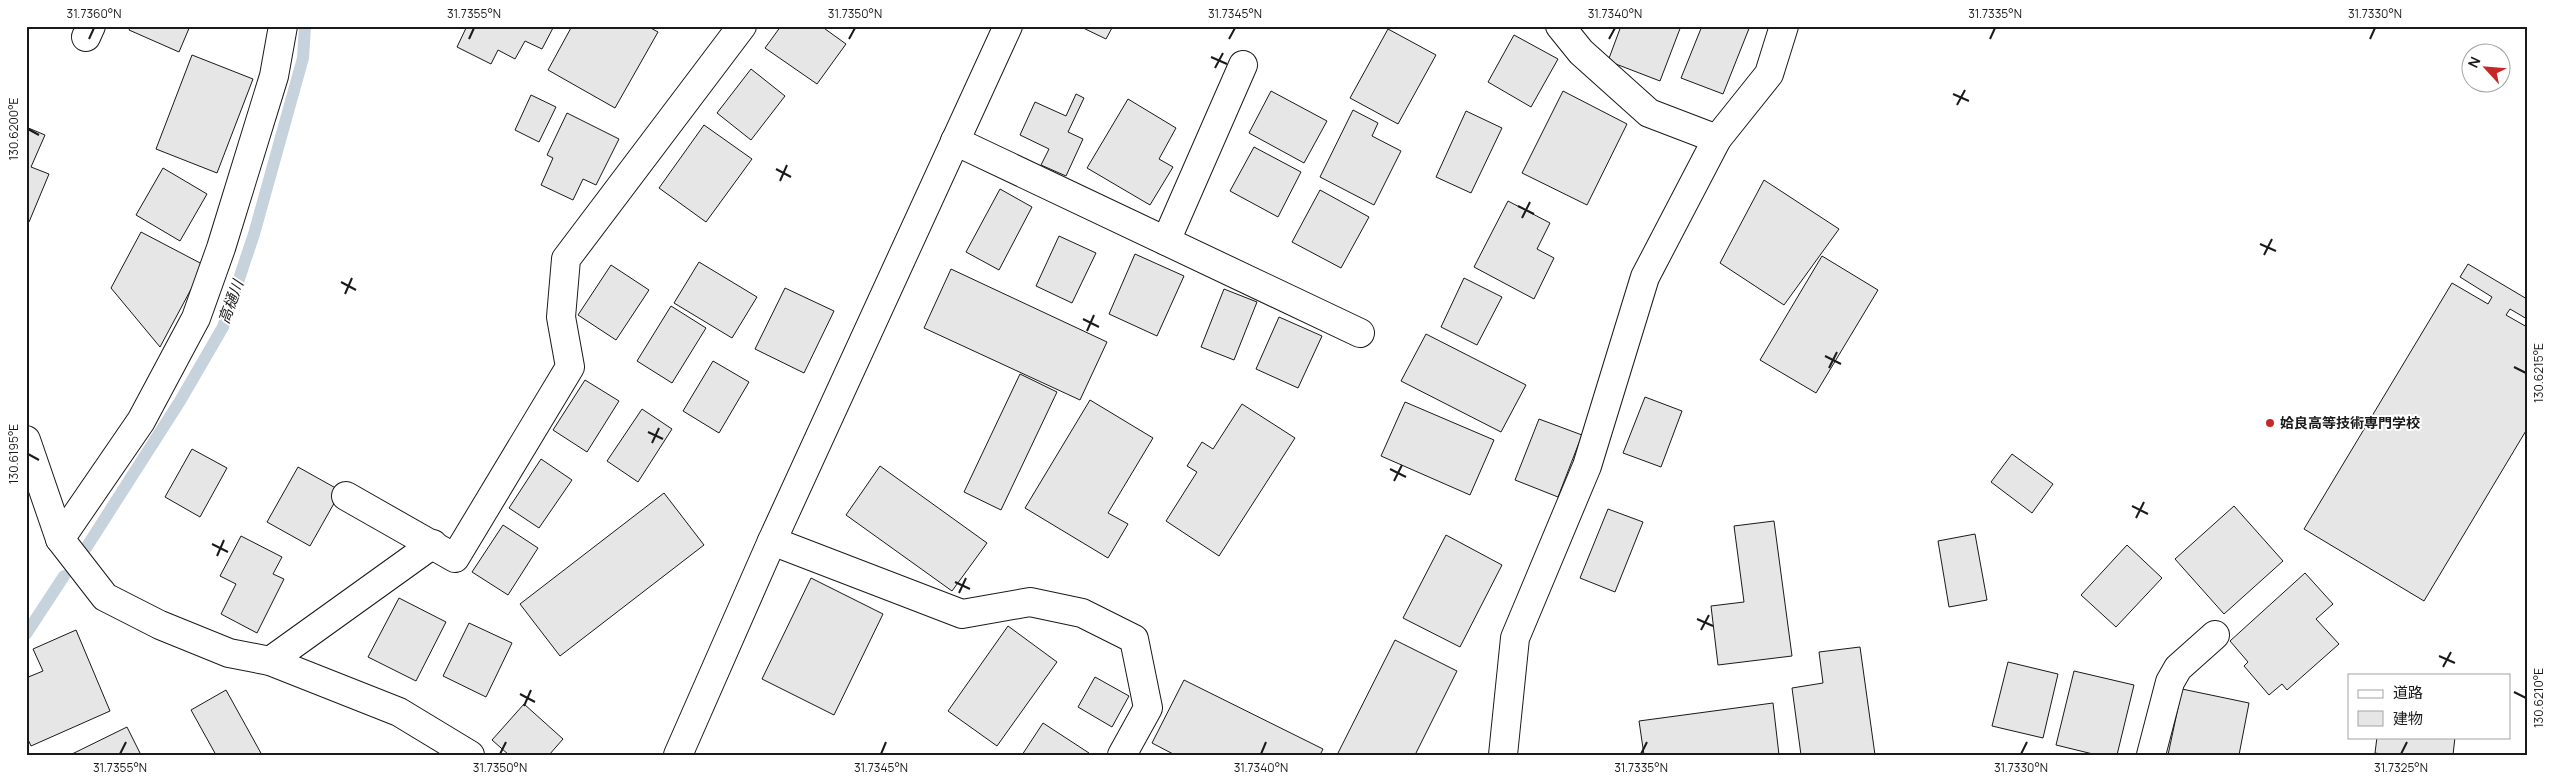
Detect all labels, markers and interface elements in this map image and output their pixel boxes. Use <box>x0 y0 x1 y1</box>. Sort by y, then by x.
text: 31.7360°N <box>67 5 121 22</box>
text: 31.7355°N <box>447 5 501 22</box>
text: 31.7350°N <box>828 5 882 22</box>
text: 31.7345°N <box>1208 5 1262 22</box>
text: 31.7340°N <box>1588 5 1642 22</box>
text: 31.7335°N <box>1968 5 2022 22</box>
text: 31.7330°N <box>2348 5 2402 22</box>
north arrow <box>2460 42 2510 92</box>
text: N <box>2463 53 2485 71</box>
text: 130.6200°E <box>5 97 22 160</box>
water label: 高樋川 <box>213 275 249 327</box>
text: 130.6215°E <box>2530 343 2547 403</box>
place label: 姶良高等技術専門学校 <box>2280 413 2420 432</box>
marker: 姶良高等技術専門学校 <box>2264 417 2276 429</box>
text: 130.6195°E <box>5 424 22 484</box>
text: 130.6210°E <box>2530 668 2547 728</box>
legend <box>2348 674 2510 738</box>
text: 道路 <box>2393 682 2423 703</box>
text: 建物 <box>2393 708 2423 729</box>
text: 31.7355°N <box>93 759 147 776</box>
text: 31.7350°N <box>473 759 527 776</box>
text: 31.7345°N <box>854 759 908 776</box>
text: 31.7340°N <box>1234 759 1288 776</box>
text: 31.7335°N <box>1614 759 1668 776</box>
text: 31.7330°N <box>1994 759 2048 776</box>
text: 31.7325°N <box>2374 759 2428 776</box>

